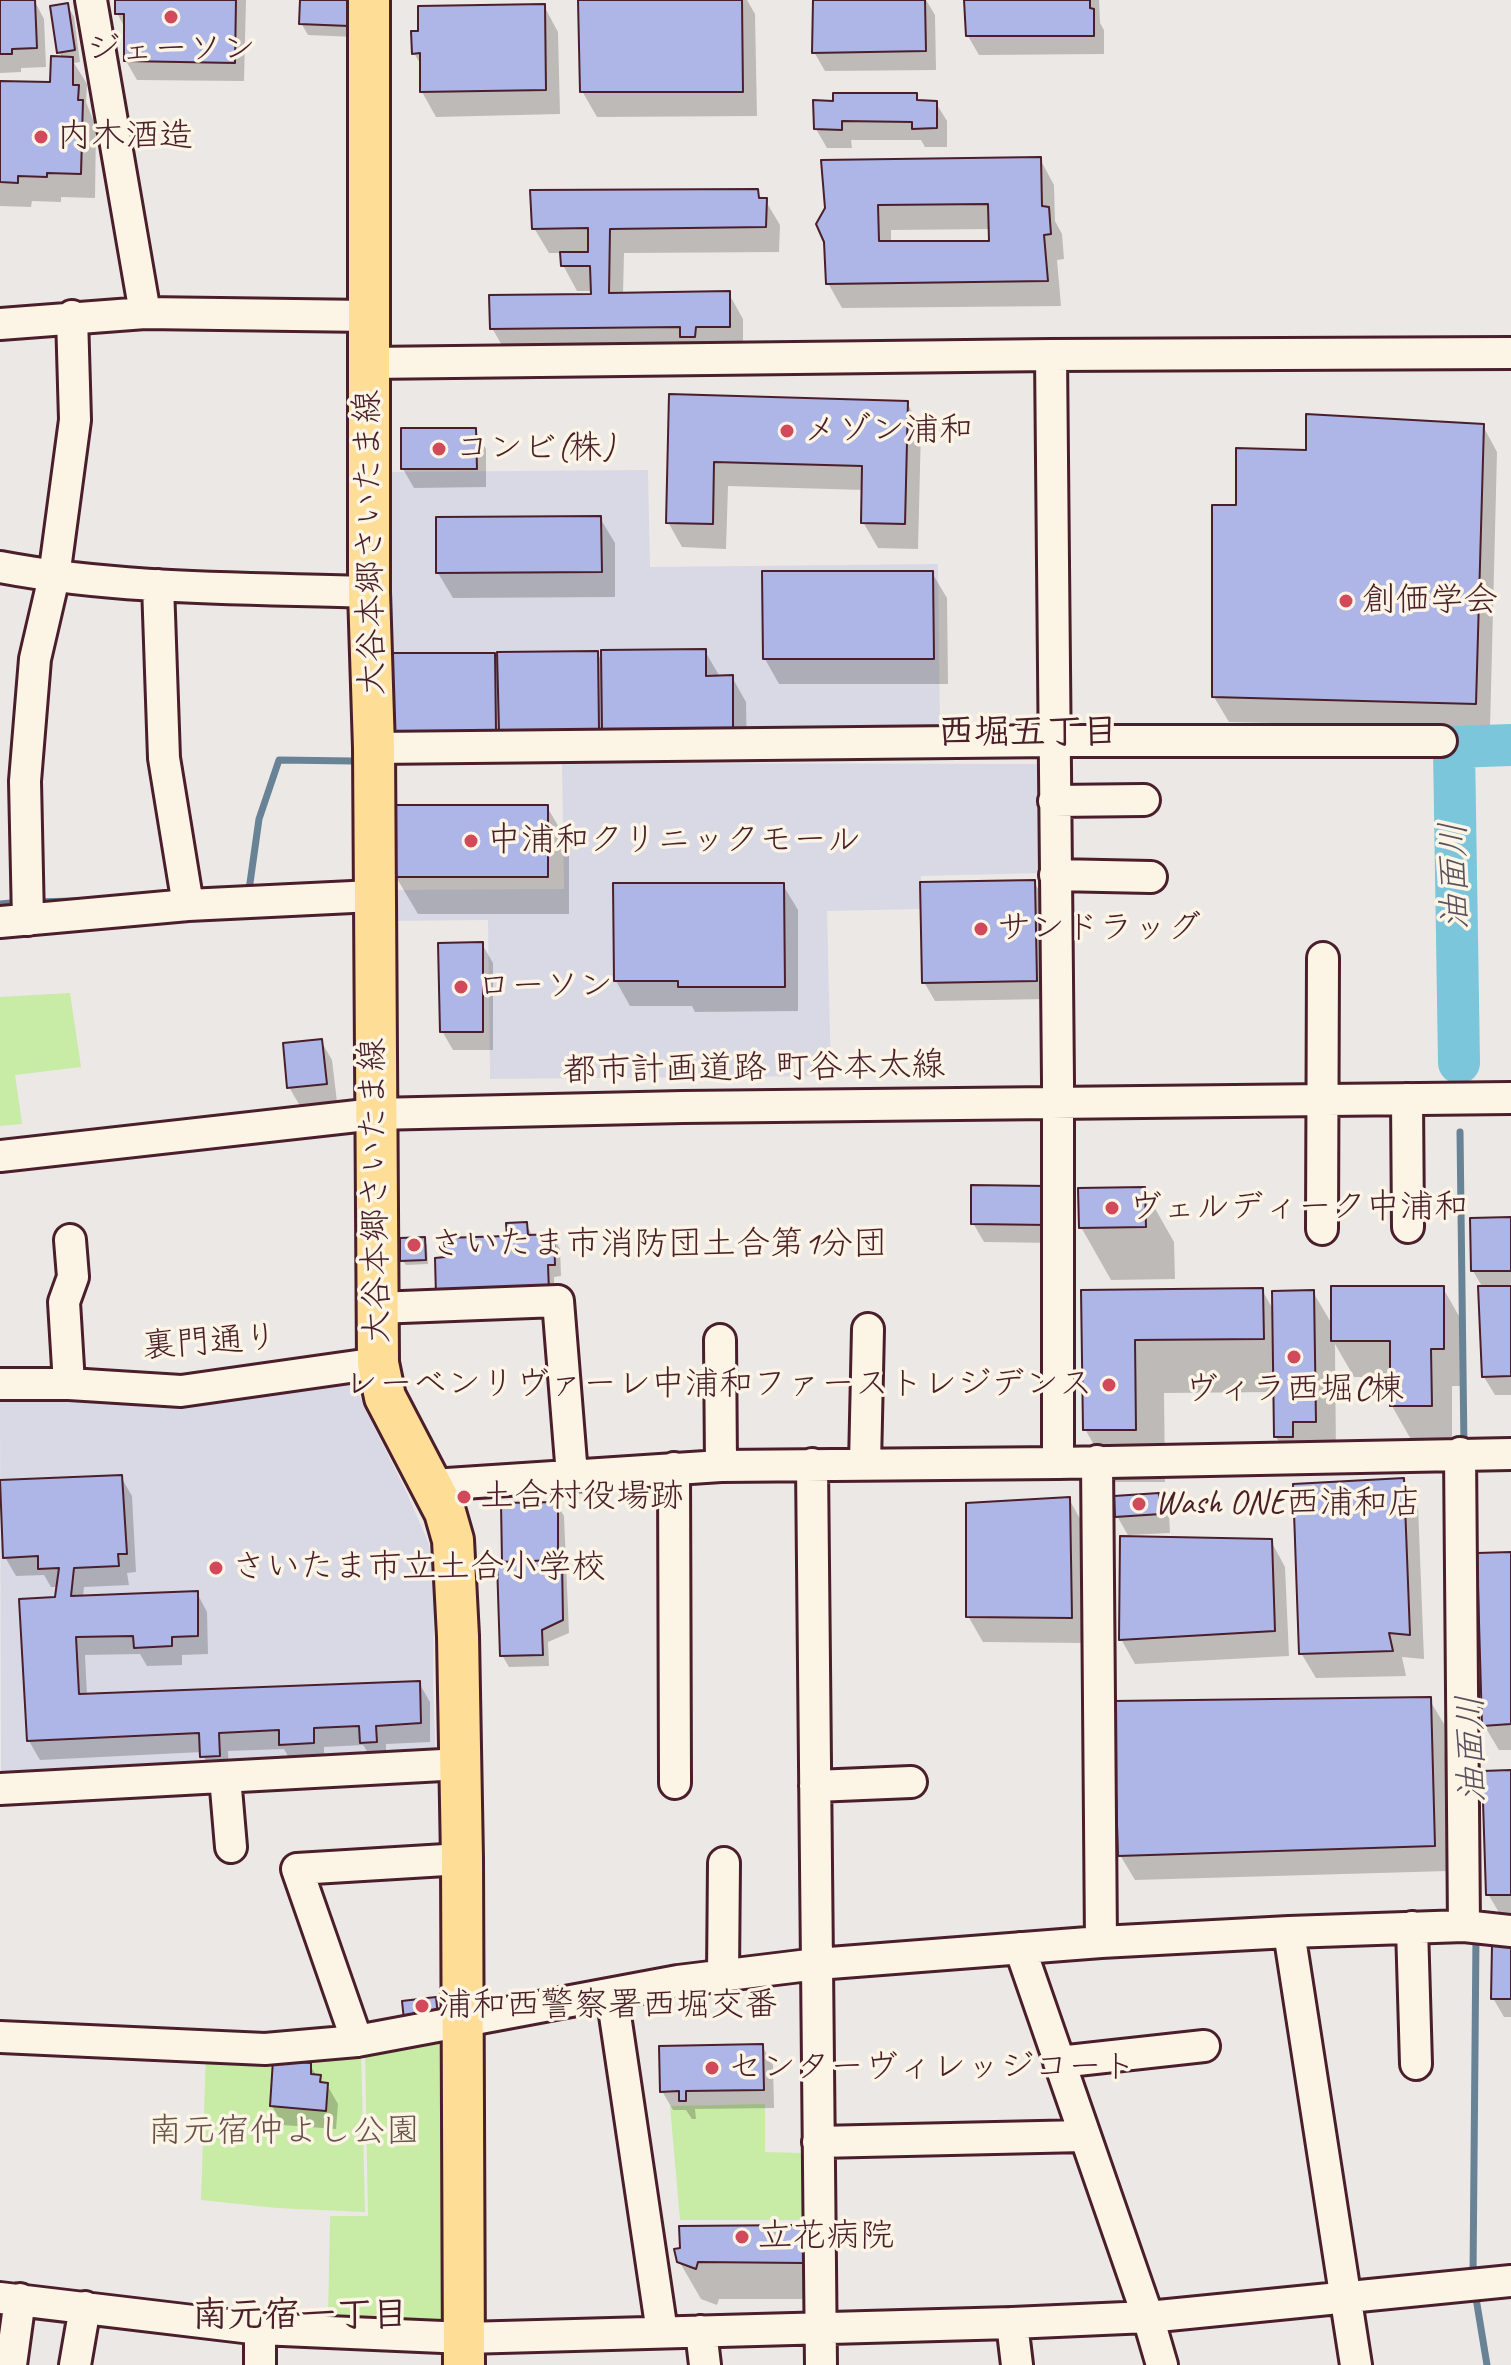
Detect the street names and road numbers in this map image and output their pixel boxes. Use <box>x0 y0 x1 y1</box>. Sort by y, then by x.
street label: 大谷本郷さいたま線 <box>348 390 394 696</box>
street label: 大谷本郷さいたま線 <box>353 1038 399 1344</box>
street label: 都市計画道路 町谷本太線 <box>563 1045 945 1093</box>
street label: 裏門通り <box>141 1318 279 1368</box>

